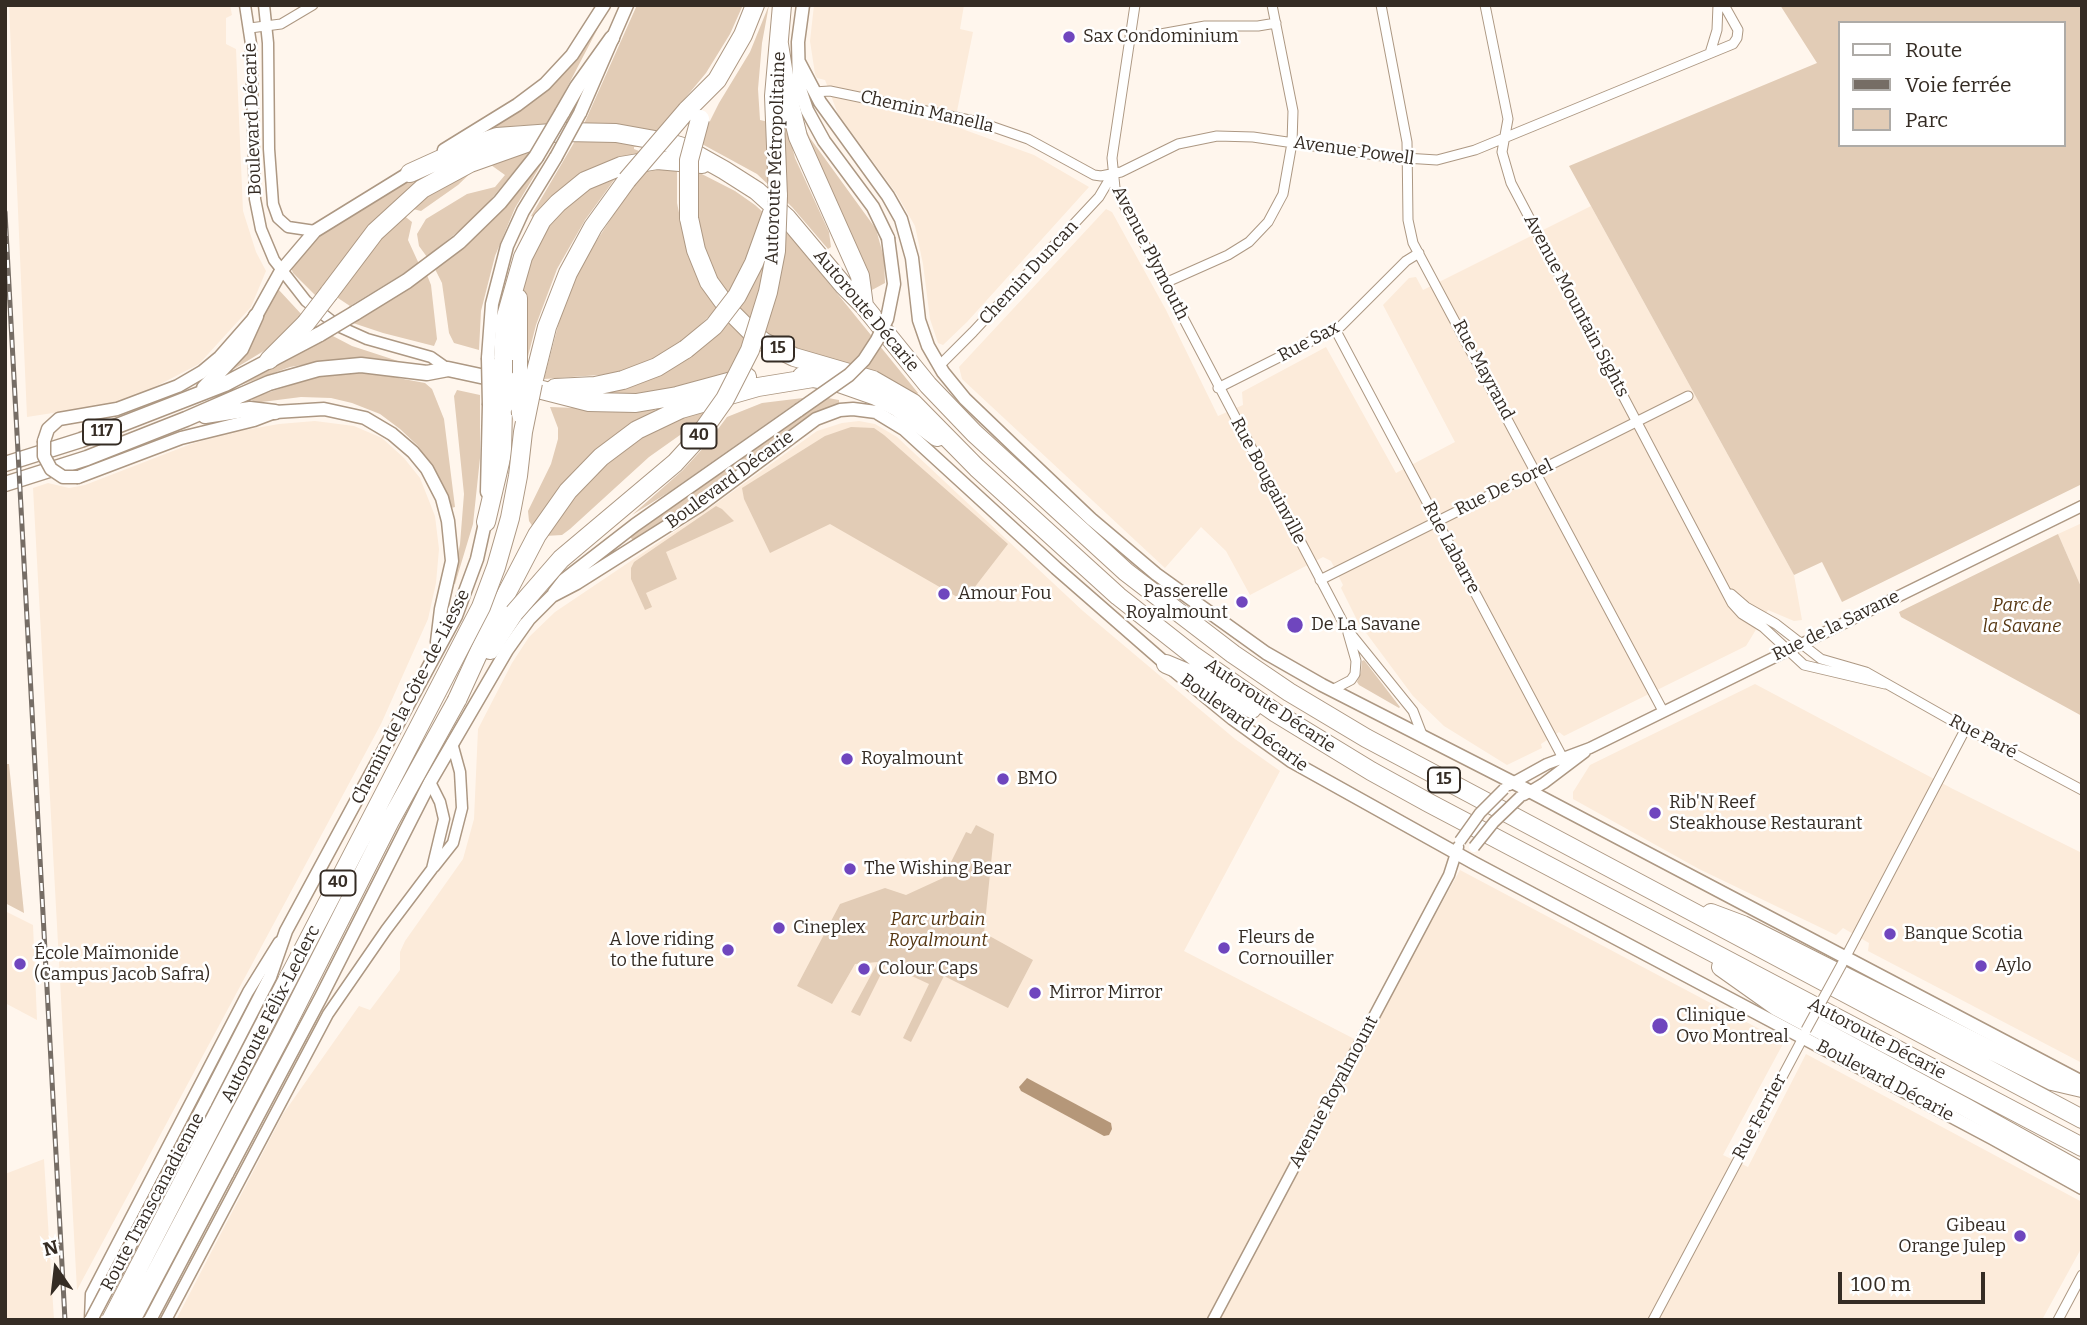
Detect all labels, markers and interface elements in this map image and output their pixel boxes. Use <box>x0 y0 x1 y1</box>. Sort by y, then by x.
legend <box>1839 21 2066 147</box>
place label: Sax Condominium <box>1083 26 1238 48</box>
marker: Sax Condominium <box>1061 29 1077 45</box>
text: Route <box>1905 37 1962 63</box>
street label: Boulevard Décarie <box>240 42 266 196</box>
street label: Autoroute Métropolitaine <box>761 51 791 265</box>
text: Voie ferrée <box>1905 72 2011 98</box>
street label: Chemin Manella <box>858 86 996 138</box>
text: Parc <box>1905 107 1948 133</box>
street label: Avenue Powell <box>1292 132 1416 170</box>
street label: Avenue Plymouth <box>1107 182 1193 324</box>
street label: Avenue Mountain Sights <box>1519 211 1633 401</box>
street label: Chemin Duncan <box>975 216 1083 330</box>
street label: Autoroute Décarie <box>809 245 923 377</box>
street label: Rue Mayrand <box>1448 316 1518 424</box>
street label: Rue Sax <box>1275 317 1343 367</box>
road number: 15 <box>762 336 794 362</box>
street label: Rue Bougainville <box>1226 414 1310 548</box>
road number: 117 <box>83 420 121 444</box>
road number: 40 <box>682 424 716 448</box>
street label: Boulevard Décarie <box>662 426 798 534</box>
street label: Rue De Sorel <box>1452 455 1556 521</box>
street label: Rue Labarre <box>1418 498 1484 598</box>
place label: Passerelle Royalmount <box>1126 581 1228 624</box>
place label: Amour Fou <box>958 583 1051 605</box>
street label: Chemin de la Côte-de-Liesse <box>347 586 475 808</box>
marker: Amour Fou <box>936 586 952 602</box>
street label: Rue de la Savane <box>1769 586 1903 666</box>
marker: Passerelle Royalmount <box>1234 594 1250 610</box>
park label: Parc de la Savane <box>1983 595 2061 638</box>
place label: De La Savane <box>1311 614 1420 636</box>
marker: De La Savane <box>1285 615 1305 635</box>
street label: Autoroute Décarie <box>1200 654 1340 758</box>
street label: Boulevard Décarie <box>1176 669 1312 777</box>
street label: Rue Paré <box>1945 710 2021 764</box>
place label: Royalmount <box>861 748 963 770</box>
marker: Royalmount <box>839 751 855 767</box>
place label: BMO <box>1017 768 1058 790</box>
road number: 15 <box>1428 768 1460 792</box>
marker: BMO <box>995 771 1011 787</box>
place label: Rib'N Reef Steakhouse Restaurant <box>1669 792 1863 834</box>
marker: Rib'N Reef Steakhouse Restaurant <box>1647 805 1663 821</box>
place label: The Wishing Bear <box>864 858 1011 880</box>
marker: The Wishing Bear <box>842 861 858 877</box>
road number: 40 <box>320 870 356 896</box>
park label: Parc urbain Royalmount <box>888 909 988 951</box>
place label: Cineplex <box>793 917 866 939</box>
marker: Cineplex <box>771 920 787 936</box>
street label: Autoroute Félix-Leclerc <box>217 922 325 1106</box>
place label: Banque Scotia <box>1904 923 2023 945</box>
marker: Banque Scotia <box>1882 926 1898 942</box>
place label: Fleurs de Cornouiller <box>1238 927 1334 970</box>
place label: A love riding to the future <box>609 929 714 972</box>
marker: Fleurs de Cornouiller <box>1216 940 1232 956</box>
marker: A love riding to the future <box>720 942 736 958</box>
place label: École Maïmonide (Campus Jacob Safra) <box>34 943 210 986</box>
place label: Aylo <box>1995 955 2032 977</box>
marker: École Maïmonide (Campus Jacob Safra) <box>12 956 28 972</box>
place label: Colour Caps <box>878 958 978 980</box>
marker: Aylo <box>1973 958 1989 974</box>
marker: Colour Caps <box>856 961 872 977</box>
place label: Mirror Mirror <box>1049 982 1163 1004</box>
marker: Mirror Mirror <box>1027 985 1043 1001</box>
street label: Autoroute Décarie <box>1804 994 1950 1084</box>
place label: Clinique Ovo Montreal <box>1676 1005 1789 1048</box>
street label: Avenue Royalmount <box>1285 1012 1383 1172</box>
marker: Clinique Ovo Montreal <box>1650 1016 1670 1036</box>
street label: Boulevard Décarie <box>1813 1036 1957 1126</box>
street label: Rue Ferrier <box>1728 1070 1792 1164</box>
street label: Route Transcanadienne <box>97 1109 209 1295</box>
place label: Gibeau Orange Julep <box>1898 1215 2006 1258</box>
marker: Gibeau Orange Julep <box>2012 1228 2028 1244</box>
north arrow <box>21 1234 91 1304</box>
text: N <box>41 1235 61 1261</box>
scale bar <box>1842 1258 1989 1302</box>
text: 100 m <box>1851 1271 1911 1297</box>

